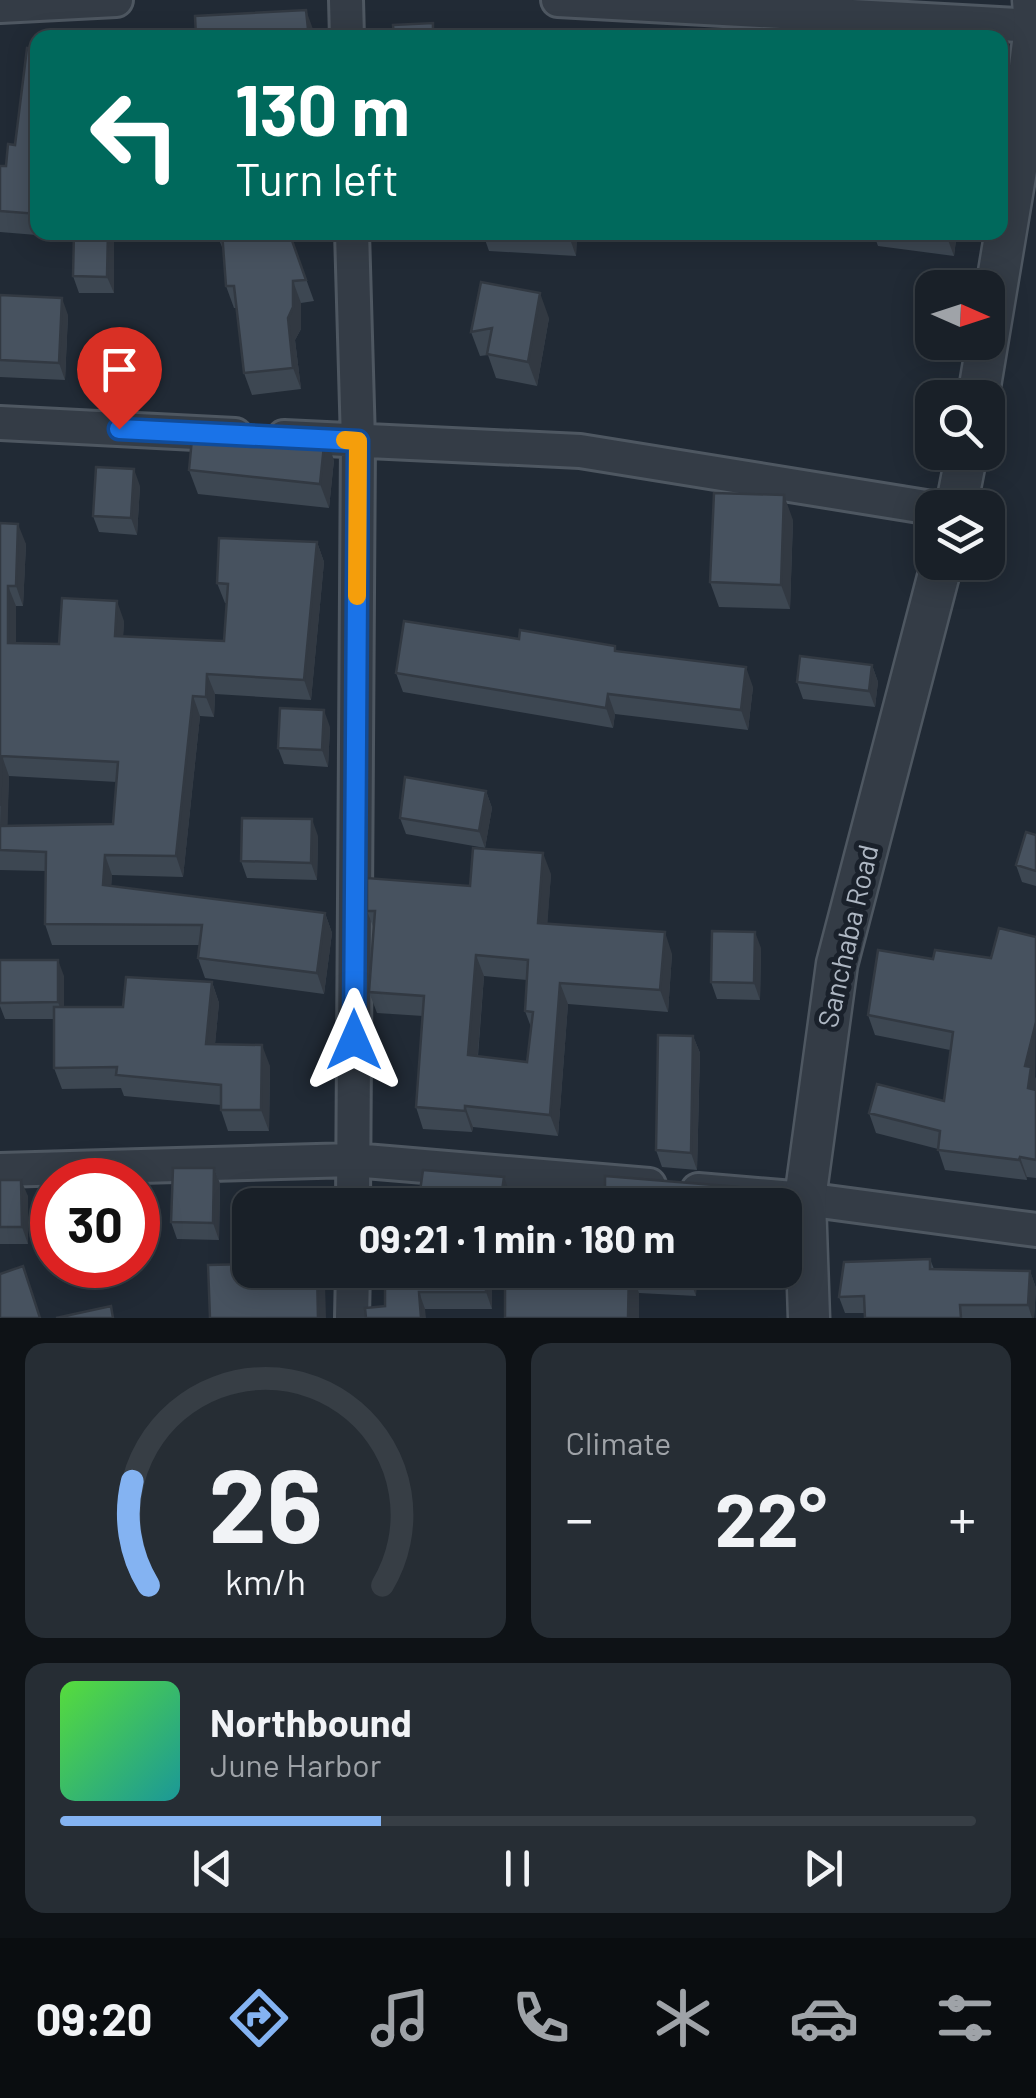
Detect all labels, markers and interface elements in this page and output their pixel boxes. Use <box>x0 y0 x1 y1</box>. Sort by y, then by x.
text: 130 m <box>235 66 410 150</box>
icon: left <box>70 70 200 200</box>
text: Turn left <box>235 151 399 205</box>
north arrow <box>915 270 1005 360</box>
map controls <box>915 270 1005 580</box>
pin <box>77 327 162 430</box>
icon: arrive <box>92 342 147 397</box>
button: search <box>915 380 1005 470</box>
button: layers <box>915 490 1005 580</box>
street label: Sanchaba Road <box>809 841 885 1030</box>
position arrow <box>302 988 406 1092</box>
speed limit sign: 30 <box>30 1158 160 1288</box>
text: 09:21 · 1 min · 180 m <box>359 1215 675 1261</box>
text: Climate <box>566 1423 671 1461</box>
text: 26 <box>208 1439 322 1564</box>
text: 22° <box>715 1472 827 1562</box>
text: − <box>566 1484 593 1550</box>
text: + <box>948 1484 976 1550</box>
text: km/h <box>225 1559 306 1602</box>
text: Northbound <box>210 1699 412 1745</box>
text: June Harbor <box>210 1745 381 1783</box>
icon: previous <box>185 1841 240 1896</box>
icon: pause <box>490 1841 545 1896</box>
icon: next <box>796 1841 851 1896</box>
icon: directions <box>224 1983 294 2053</box>
icon: music <box>365 1983 435 2053</box>
icon: phone <box>506 1983 576 2053</box>
icon: climate <box>648 1983 718 2053</box>
icon: car <box>789 1983 859 2053</box>
icon: filters <box>930 1983 1000 2053</box>
text: 09:20 <box>36 1991 152 2045</box>

